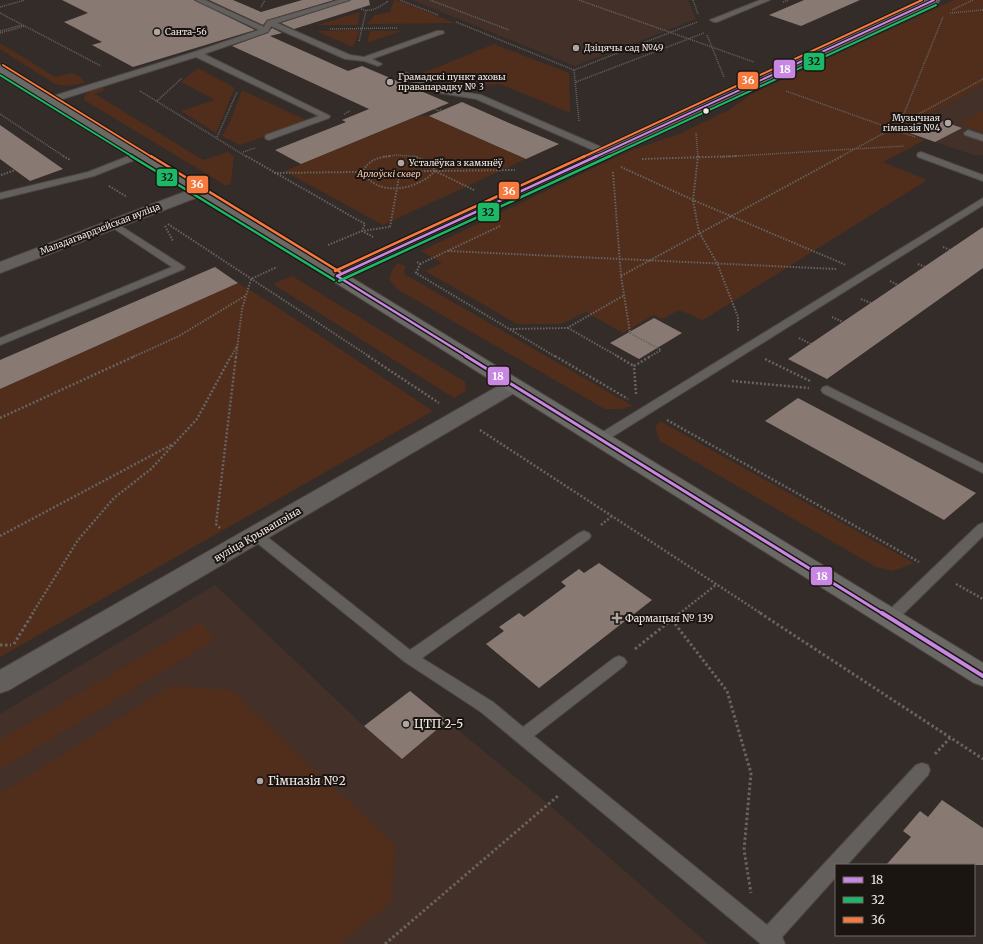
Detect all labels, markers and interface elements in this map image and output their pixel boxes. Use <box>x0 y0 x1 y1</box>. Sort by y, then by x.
place label: Санта-56 <box>165 26 207 37</box>
marker: Санта-56 <box>152 27 162 37</box>
place label: Дзіцячы сад №49 <box>584 42 663 53</box>
marker: Дзіцячы сад №49 <box>571 43 581 53</box>
line badge: 32 <box>803 52 825 71</box>
text: 32 <box>808 54 821 68</box>
line badge: 18 <box>773 59 796 79</box>
text: 18 <box>779 62 791 76</box>
place label: Грамадскі пункт аховы правапарадку № 3 <box>398 71 506 92</box>
line badge: 36 <box>737 71 759 90</box>
text: 36 <box>742 73 755 87</box>
marker: Грамадскі пункт аховы правапарадку № 3 <box>385 77 395 87</box>
unlabelled marker <box>701 106 711 116</box>
place label: Музычная гімназія №4 <box>883 112 940 133</box>
marker: Музычная гімназія №4 <box>943 118 953 128</box>
place label: Усталёўка з камянёў <box>408 157 504 168</box>
marker: Усталёўка з камянёў <box>396 158 406 168</box>
line badge: 32 <box>156 168 178 187</box>
park label: Арлоўскі сквер <box>356 168 421 179</box>
text: 32 <box>161 170 174 184</box>
line badge: 36 <box>186 175 209 194</box>
text: 36 <box>191 177 204 191</box>
line badge: 36 <box>498 181 520 200</box>
text: 36 <box>503 184 516 198</box>
street label: Маладагвардзейская вуліца <box>38 200 162 257</box>
line badge: 32 <box>477 202 500 222</box>
text: 32 <box>482 205 495 219</box>
line badge: 18 <box>487 366 510 386</box>
text: 18 <box>492 369 504 383</box>
street label: вуліца Крывашэіна <box>211 504 304 565</box>
line badge: 18 <box>810 566 833 586</box>
text: 18 <box>816 569 828 583</box>
place label: Фармацыя № 139 <box>625 612 713 625</box>
marker: Фармацыя № 139 <box>612 613 622 623</box>
place label: ЦТП 2-5 <box>414 716 463 731</box>
marker: ЦТП 2-5 <box>401 719 411 729</box>
place label: Гімназія №2 <box>268 773 346 788</box>
marker: Гімназія №2 <box>255 776 265 786</box>
legend <box>835 864 975 936</box>
text: 18 <box>871 872 883 887</box>
text: 32 <box>871 892 885 907</box>
text: 36 <box>871 912 885 927</box>

